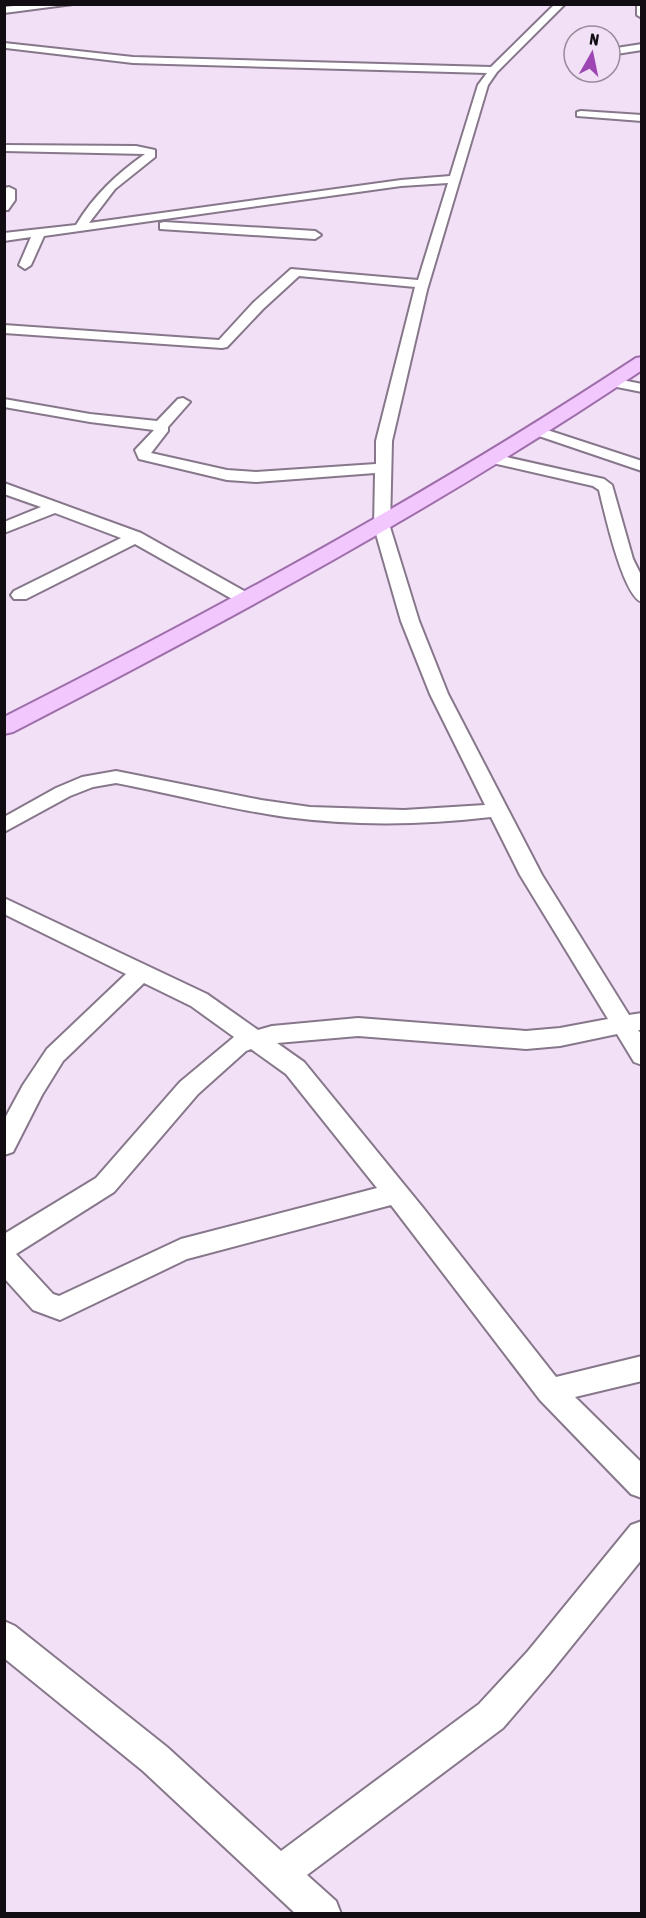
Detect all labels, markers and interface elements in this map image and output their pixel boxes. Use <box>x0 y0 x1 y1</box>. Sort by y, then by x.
north arrow <box>562 24 622 84</box>
text: N <box>588 30 600 49</box>

